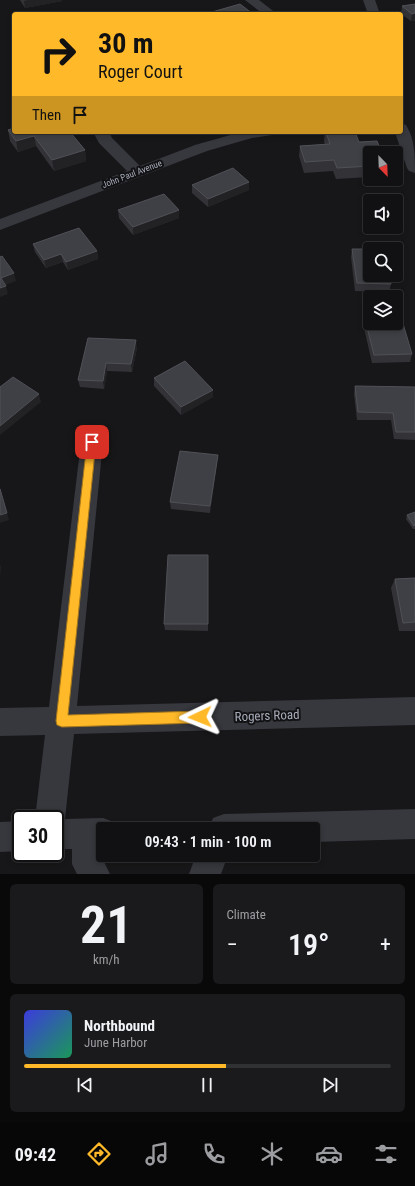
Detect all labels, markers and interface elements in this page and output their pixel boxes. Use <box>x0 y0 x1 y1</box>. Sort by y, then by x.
text: 30 m <box>98 27 154 60</box>
icon: right <box>32 28 84 80</box>
text: Roger Court <box>98 61 183 82</box>
icon: arrive <box>69 104 91 126</box>
text: Then <box>32 106 61 124</box>
north arrow <box>363 146 403 186</box>
map controls <box>363 146 403 330</box>
street label: John Paul Avenue <box>101 158 163 190</box>
button: sound <box>363 194 403 234</box>
button: search <box>363 242 403 282</box>
button: layers <box>363 290 403 330</box>
pin <box>75 425 109 459</box>
icon: arrive <box>81 431 103 453</box>
position arrow <box>179 696 221 738</box>
street label: Rogers Road <box>234 707 300 724</box>
speed limit sign: 30 <box>12 810 64 862</box>
text: 09:43 · 1 min · 100 m <box>145 833 271 851</box>
text: 21 <box>80 895 133 956</box>
text: Climate <box>227 907 266 922</box>
text: 19° <box>288 927 330 962</box>
text: − <box>227 932 238 957</box>
text: + <box>380 932 391 957</box>
text: km/h <box>93 952 120 967</box>
text: Northbound <box>84 1017 155 1035</box>
text: June Harbor <box>84 1035 147 1050</box>
icon: previous <box>74 1074 96 1096</box>
icon: pause <box>196 1074 218 1096</box>
icon: next <box>319 1074 341 1096</box>
icon: directions <box>85 1140 113 1168</box>
icon: music <box>143 1140 171 1168</box>
icon: phone <box>200 1140 228 1168</box>
icon: climate <box>258 1140 286 1168</box>
icon: car <box>315 1140 343 1168</box>
icon: filters <box>372 1140 400 1168</box>
text: 09:42 <box>15 1144 56 1165</box>

